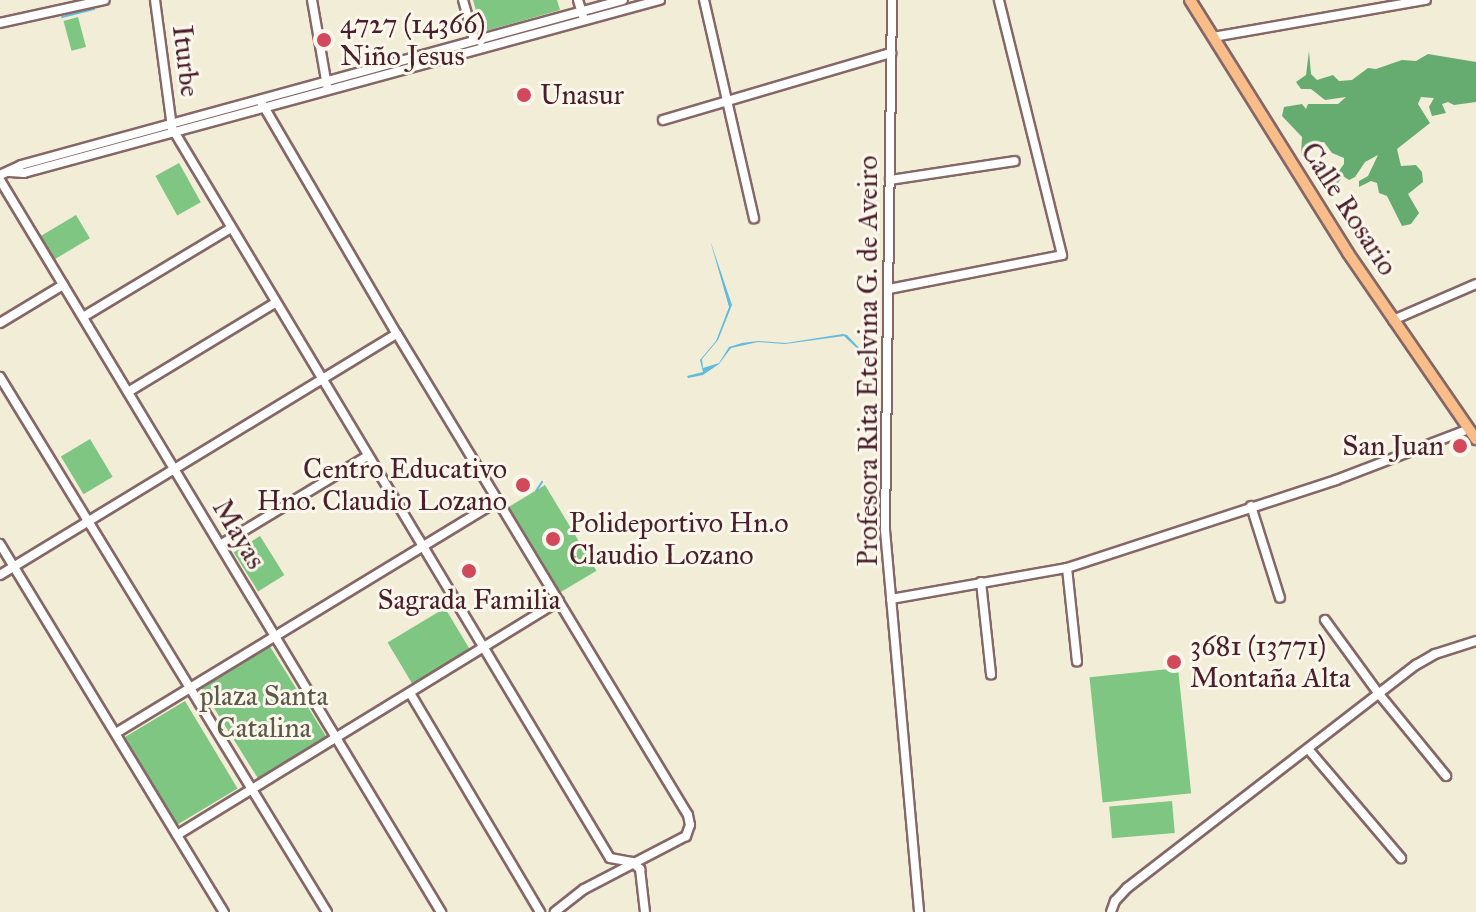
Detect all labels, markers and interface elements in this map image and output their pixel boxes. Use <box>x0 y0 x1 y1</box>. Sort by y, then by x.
place label: 4727 (14366) Niño Jesus <box>340 7 486 73</box>
street label: Iturbe <box>165 23 207 99</box>
marker: 4727 (14366) Niño Jesus <box>315 31 333 49</box>
place label: Unasur <box>540 78 624 112</box>
marker: Unasur <box>515 86 533 104</box>
street label: Calle Rosario <box>1294 136 1404 282</box>
street label: Profesora Rita Etelvina G. de Aveiro <box>851 155 885 567</box>
place label: San Juan <box>1342 429 1444 463</box>
marker: San Juan <box>1451 437 1469 455</box>
place label: Centro Educativo Hno. Claudio Lozano <box>257 452 507 518</box>
marker: Centro Educativo Hno. Claudio Lozano <box>514 476 532 494</box>
street label: Mayas <box>205 493 273 575</box>
place label: Polideportivo Hn.o Claudio Lozano <box>569 506 789 572</box>
marker: Polideportivo Hn.o Claudio Lozano <box>544 530 562 548</box>
marker: Sagrada Familia <box>460 562 478 580</box>
place label: Sagrada Familia <box>377 583 561 617</box>
place label: 3681 (13771) Montaña Alta <box>1190 629 1351 695</box>
marker: 3681 (13771) Montaña Alta <box>1165 653 1183 671</box>
park label: plaza Santa Catalina <box>200 679 328 745</box>

